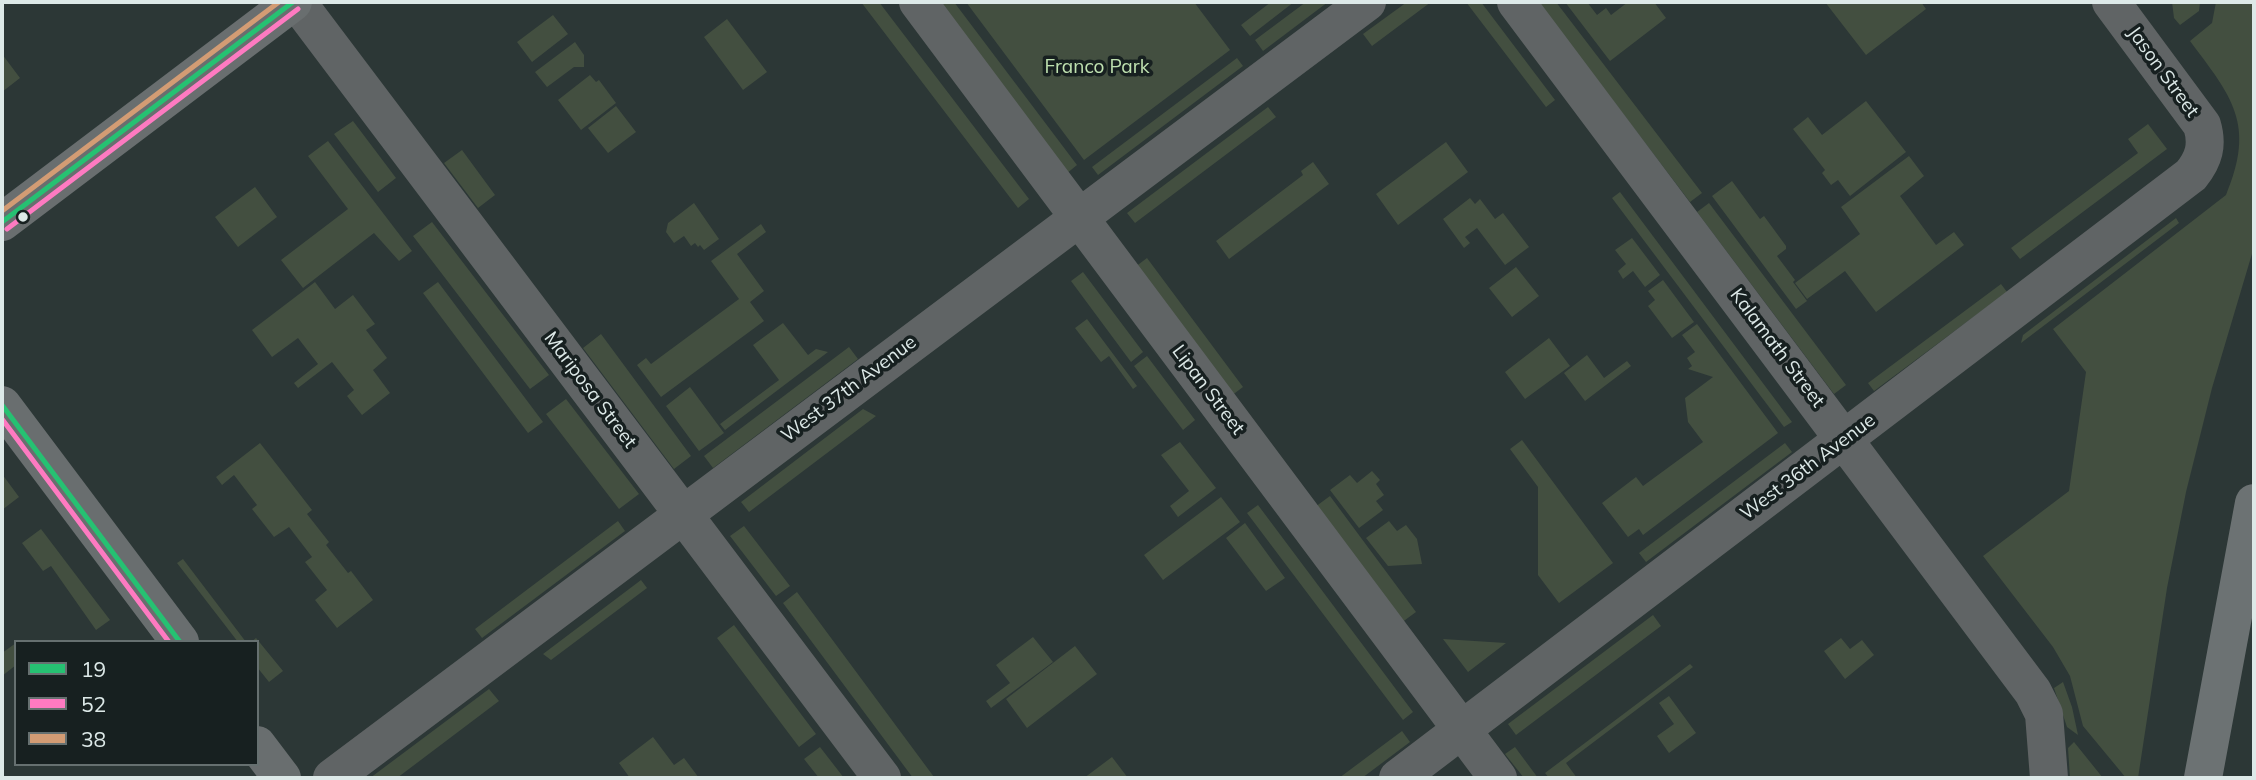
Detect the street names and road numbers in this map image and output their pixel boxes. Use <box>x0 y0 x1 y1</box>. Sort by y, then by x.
street label: Jason Street <box>2122 22 2204 122</box>
street label: Kalamath Street <box>1725 284 1829 412</box>
street label: Mariposa Street <box>539 327 641 453</box>
street label: West 37th Avenue <box>777 331 921 447</box>
street label: Lipan Street <box>1167 341 1249 439</box>
street label: West 36th Avenue <box>1736 409 1880 525</box>

